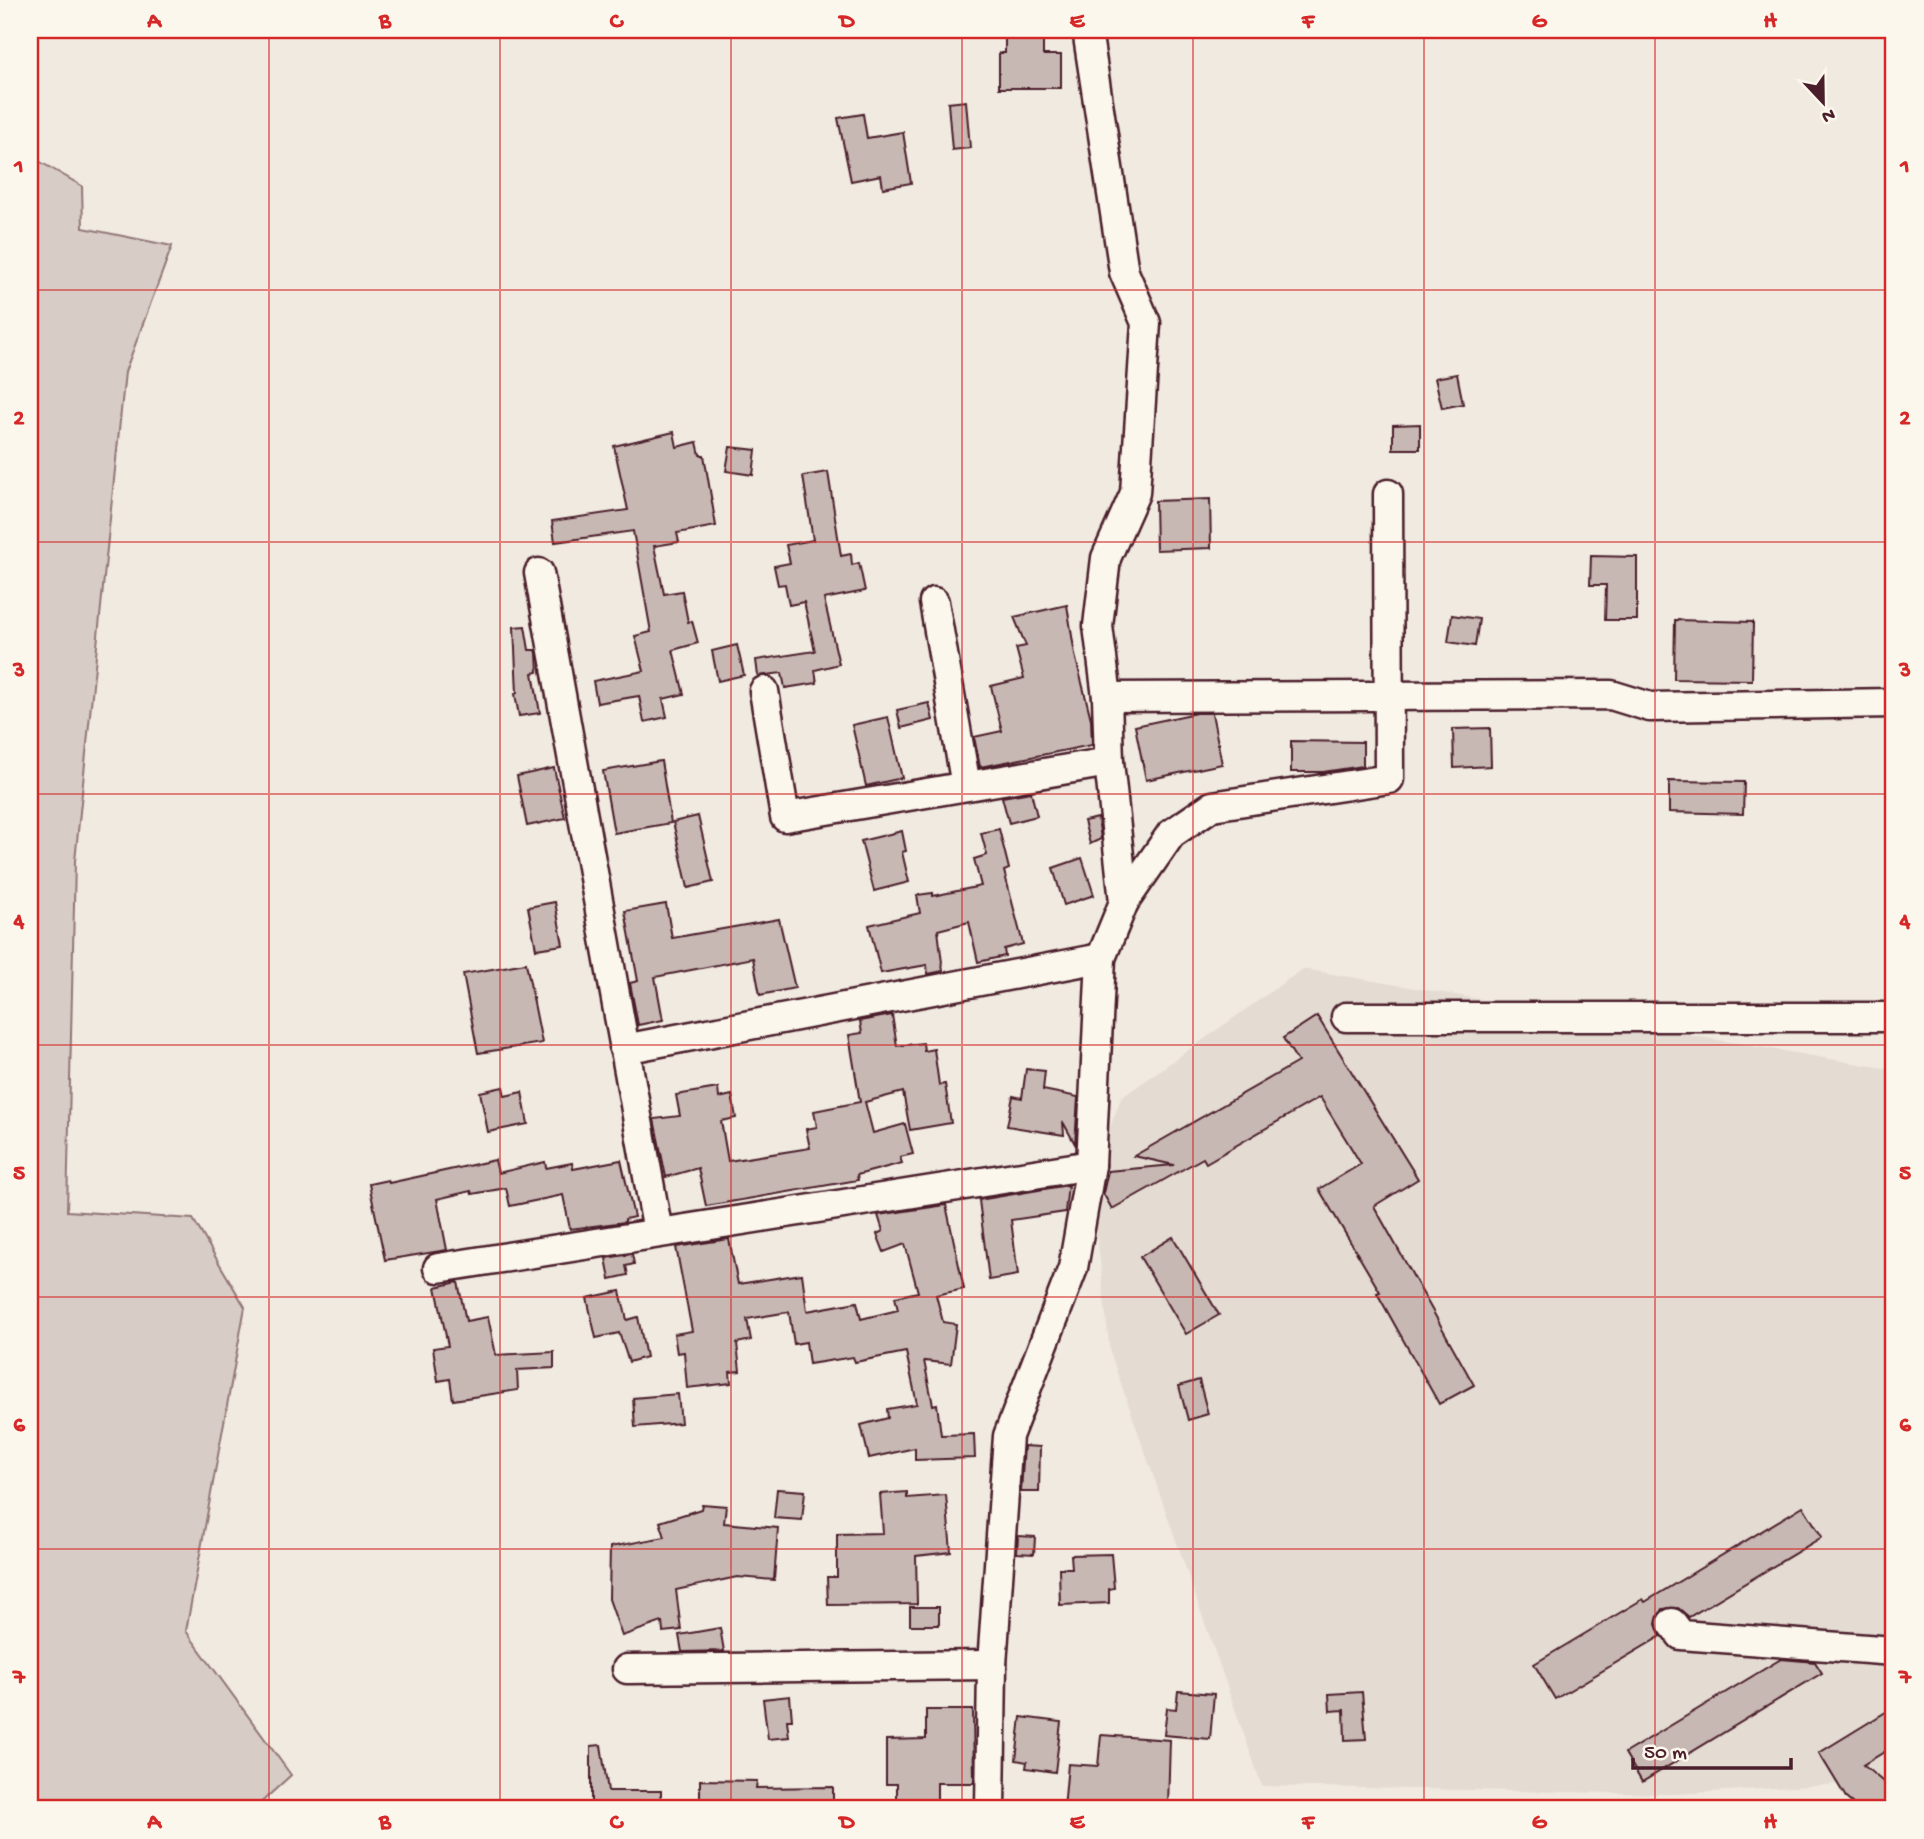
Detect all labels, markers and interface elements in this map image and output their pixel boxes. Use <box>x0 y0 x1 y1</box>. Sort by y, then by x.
text: A <box>146 9 162 36</box>
text: B <box>378 9 392 36</box>
text: C <box>610 9 625 36</box>
text: D <box>838 9 856 36</box>
text: E <box>1070 9 1086 36</box>
text: F <box>1301 9 1316 36</box>
text: G <box>1532 9 1548 36</box>
text: H <box>1763 9 1777 36</box>
north arrow <box>1787 66 1857 136</box>
text: N <box>1818 102 1838 128</box>
text: 1 <box>13 154 24 181</box>
text: 1 <box>1899 154 1910 181</box>
text: 2 <box>13 406 25 433</box>
text: 2 <box>1899 406 1911 433</box>
text: 3 <box>12 658 25 685</box>
text: 3 <box>1898 658 1911 685</box>
text: 4 <box>13 909 25 936</box>
text: 4 <box>1899 909 1911 936</box>
text: 5 <box>13 1161 25 1188</box>
text: 5 <box>1899 1161 1911 1188</box>
text: 6 <box>13 1413 26 1440</box>
text: 6 <box>1899 1413 1912 1440</box>
text: 7 <box>12 1665 26 1692</box>
text: 7 <box>1898 1665 1912 1692</box>
scale bar <box>1633 1727 1791 1771</box>
text: 50 m <box>1644 1742 1687 1767</box>
text: A <box>146 1810 162 1837</box>
text: B <box>378 1810 392 1837</box>
text: C <box>610 1810 625 1837</box>
text: D <box>838 1810 856 1837</box>
text: E <box>1070 1810 1086 1837</box>
text: F <box>1301 1810 1316 1837</box>
text: G <box>1532 1810 1548 1837</box>
text: H <box>1763 1810 1777 1837</box>

